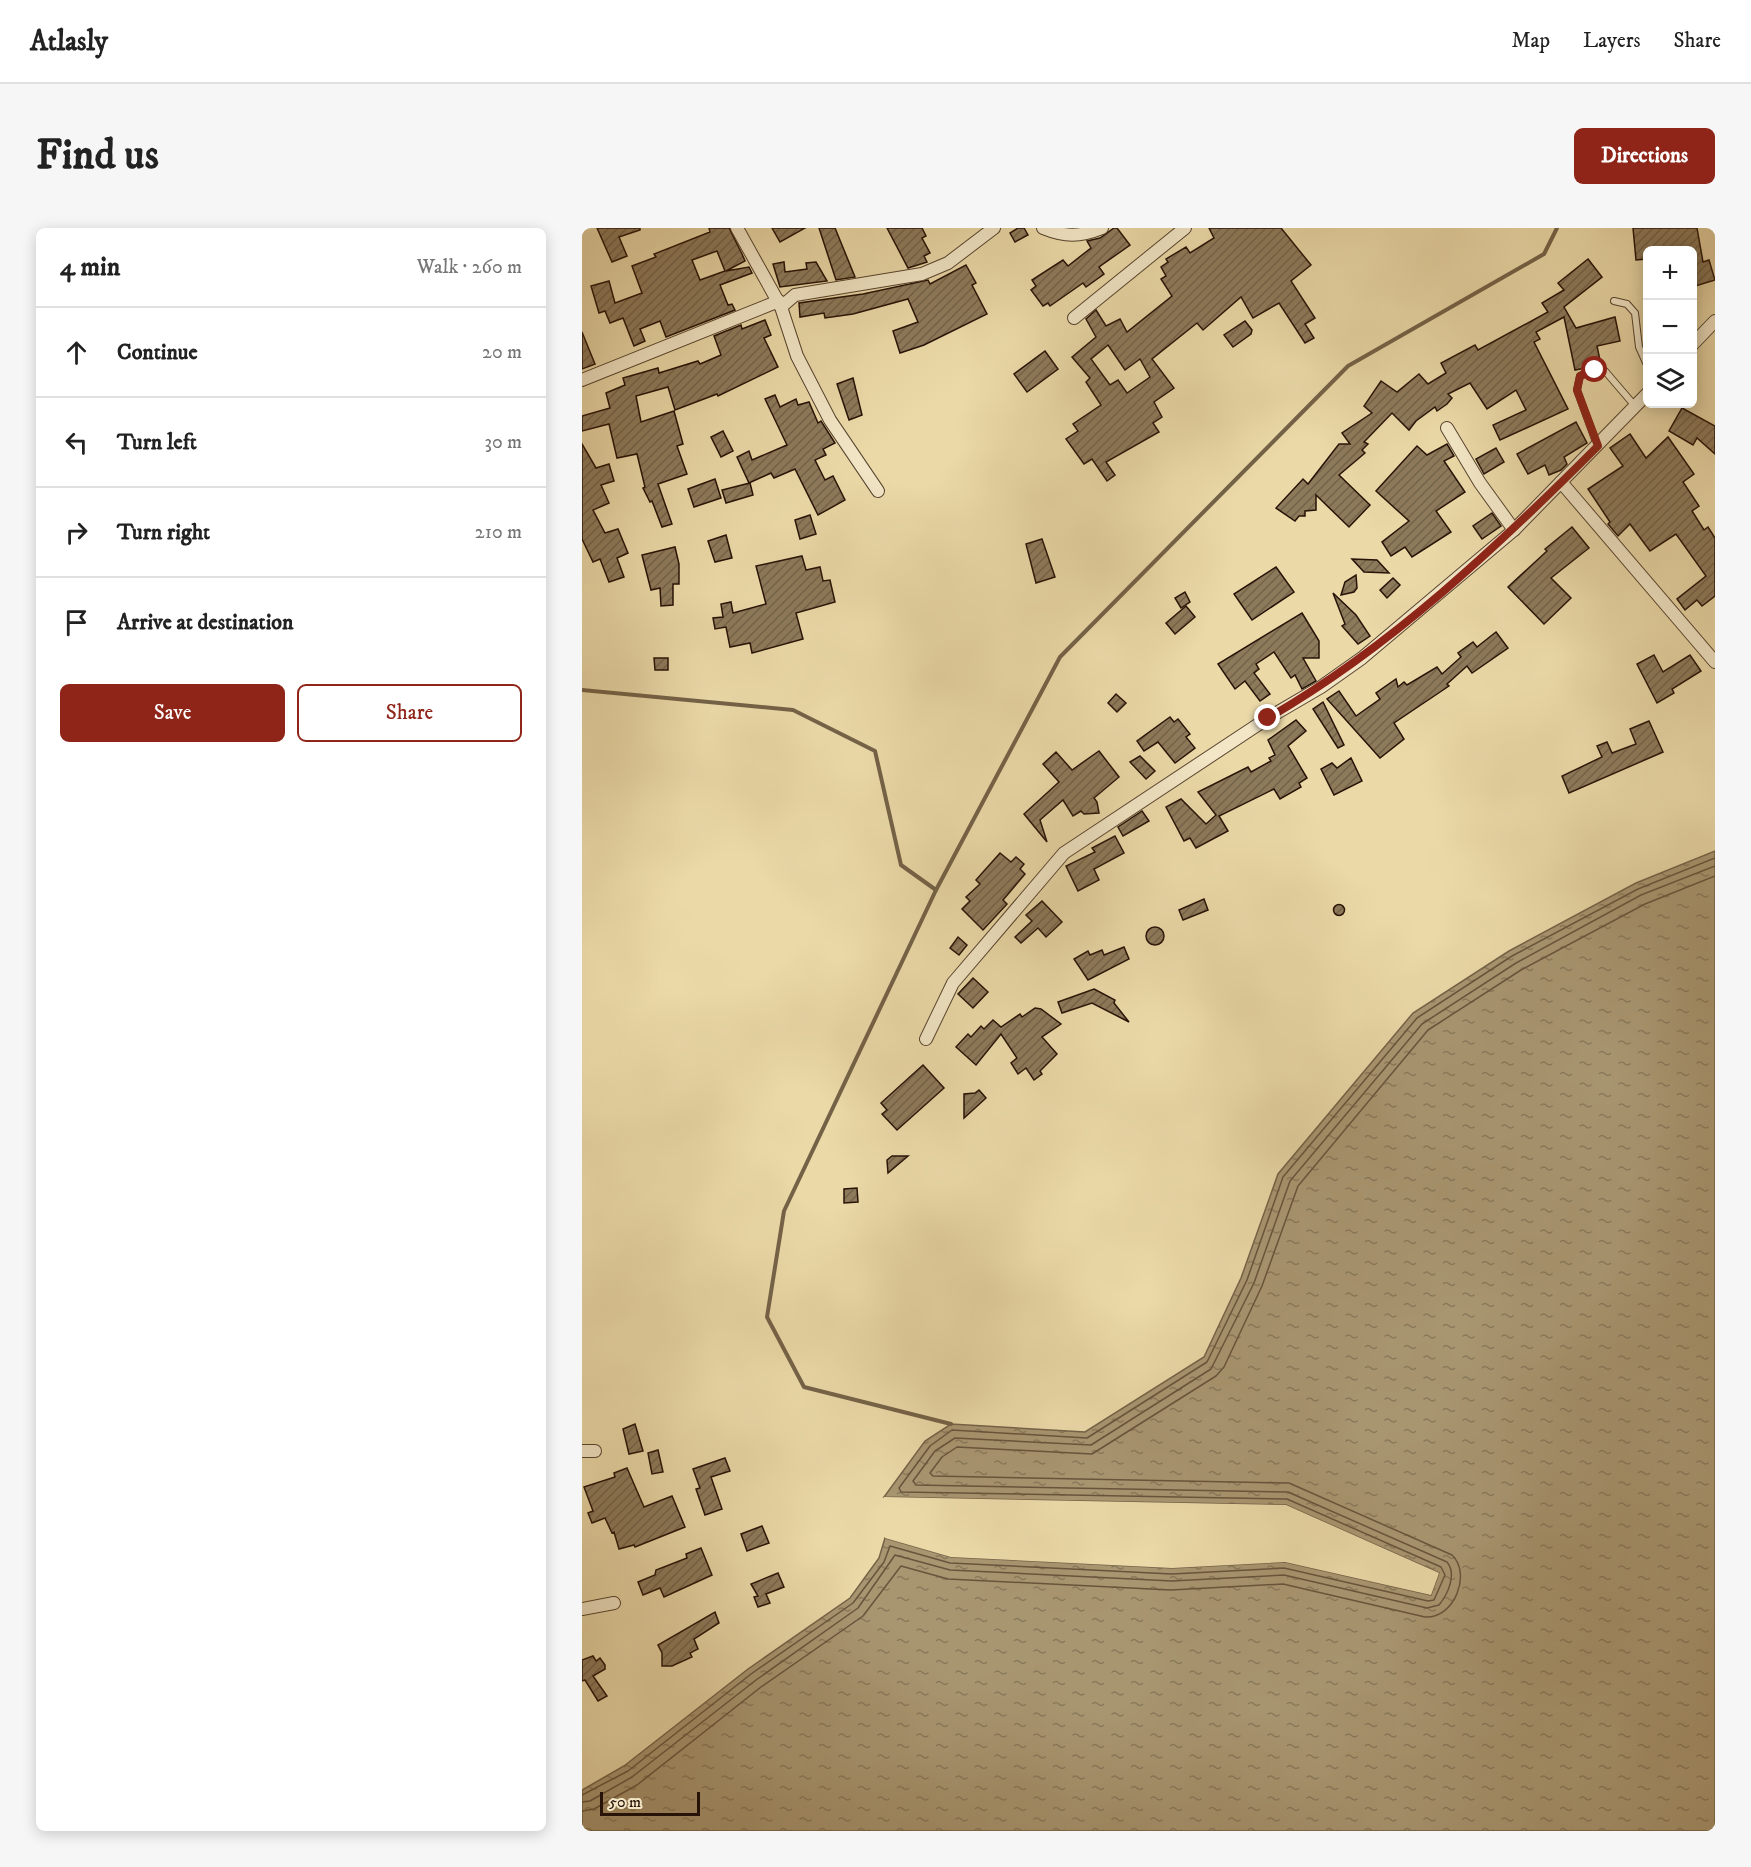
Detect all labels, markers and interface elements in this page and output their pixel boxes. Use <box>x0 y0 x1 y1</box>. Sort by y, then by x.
text: Atlasly <box>30 24 108 59</box>
text: Map <box>1511 28 1550 54</box>
text: Layers <box>1583 28 1641 54</box>
text: Share <box>1674 28 1721 54</box>
button: Directions <box>1574 128 1715 184</box>
text: Find us <box>36 130 159 182</box>
map controls <box>1643 246 1697 408</box>
button: + <box>1643 246 1697 300</box>
text: 4 min <box>60 251 120 284</box>
text: Walk · 260 m <box>417 255 522 280</box>
button: − <box>1643 300 1697 354</box>
icon: ahead <box>60 336 93 369</box>
text: Continue <box>117 339 198 366</box>
text: 20 m <box>482 340 522 365</box>
button: layers <box>1643 354 1697 408</box>
route start <box>1581 356 1607 382</box>
icon: left <box>60 426 93 459</box>
text: Turn left <box>117 429 197 456</box>
text: 30 m <box>484 430 522 455</box>
icon: right <box>60 516 93 549</box>
text: Turn right <box>117 519 210 546</box>
text: 210 m <box>475 520 522 545</box>
icon: arrive <box>60 606 93 639</box>
text: Arrive at destination <box>117 609 294 636</box>
button: Save <box>60 684 285 742</box>
button: Share <box>297 684 522 742</box>
route end <box>1254 704 1280 730</box>
scale bar <box>600 1789 700 1816</box>
text: 50 m <box>609 1792 641 1812</box>

